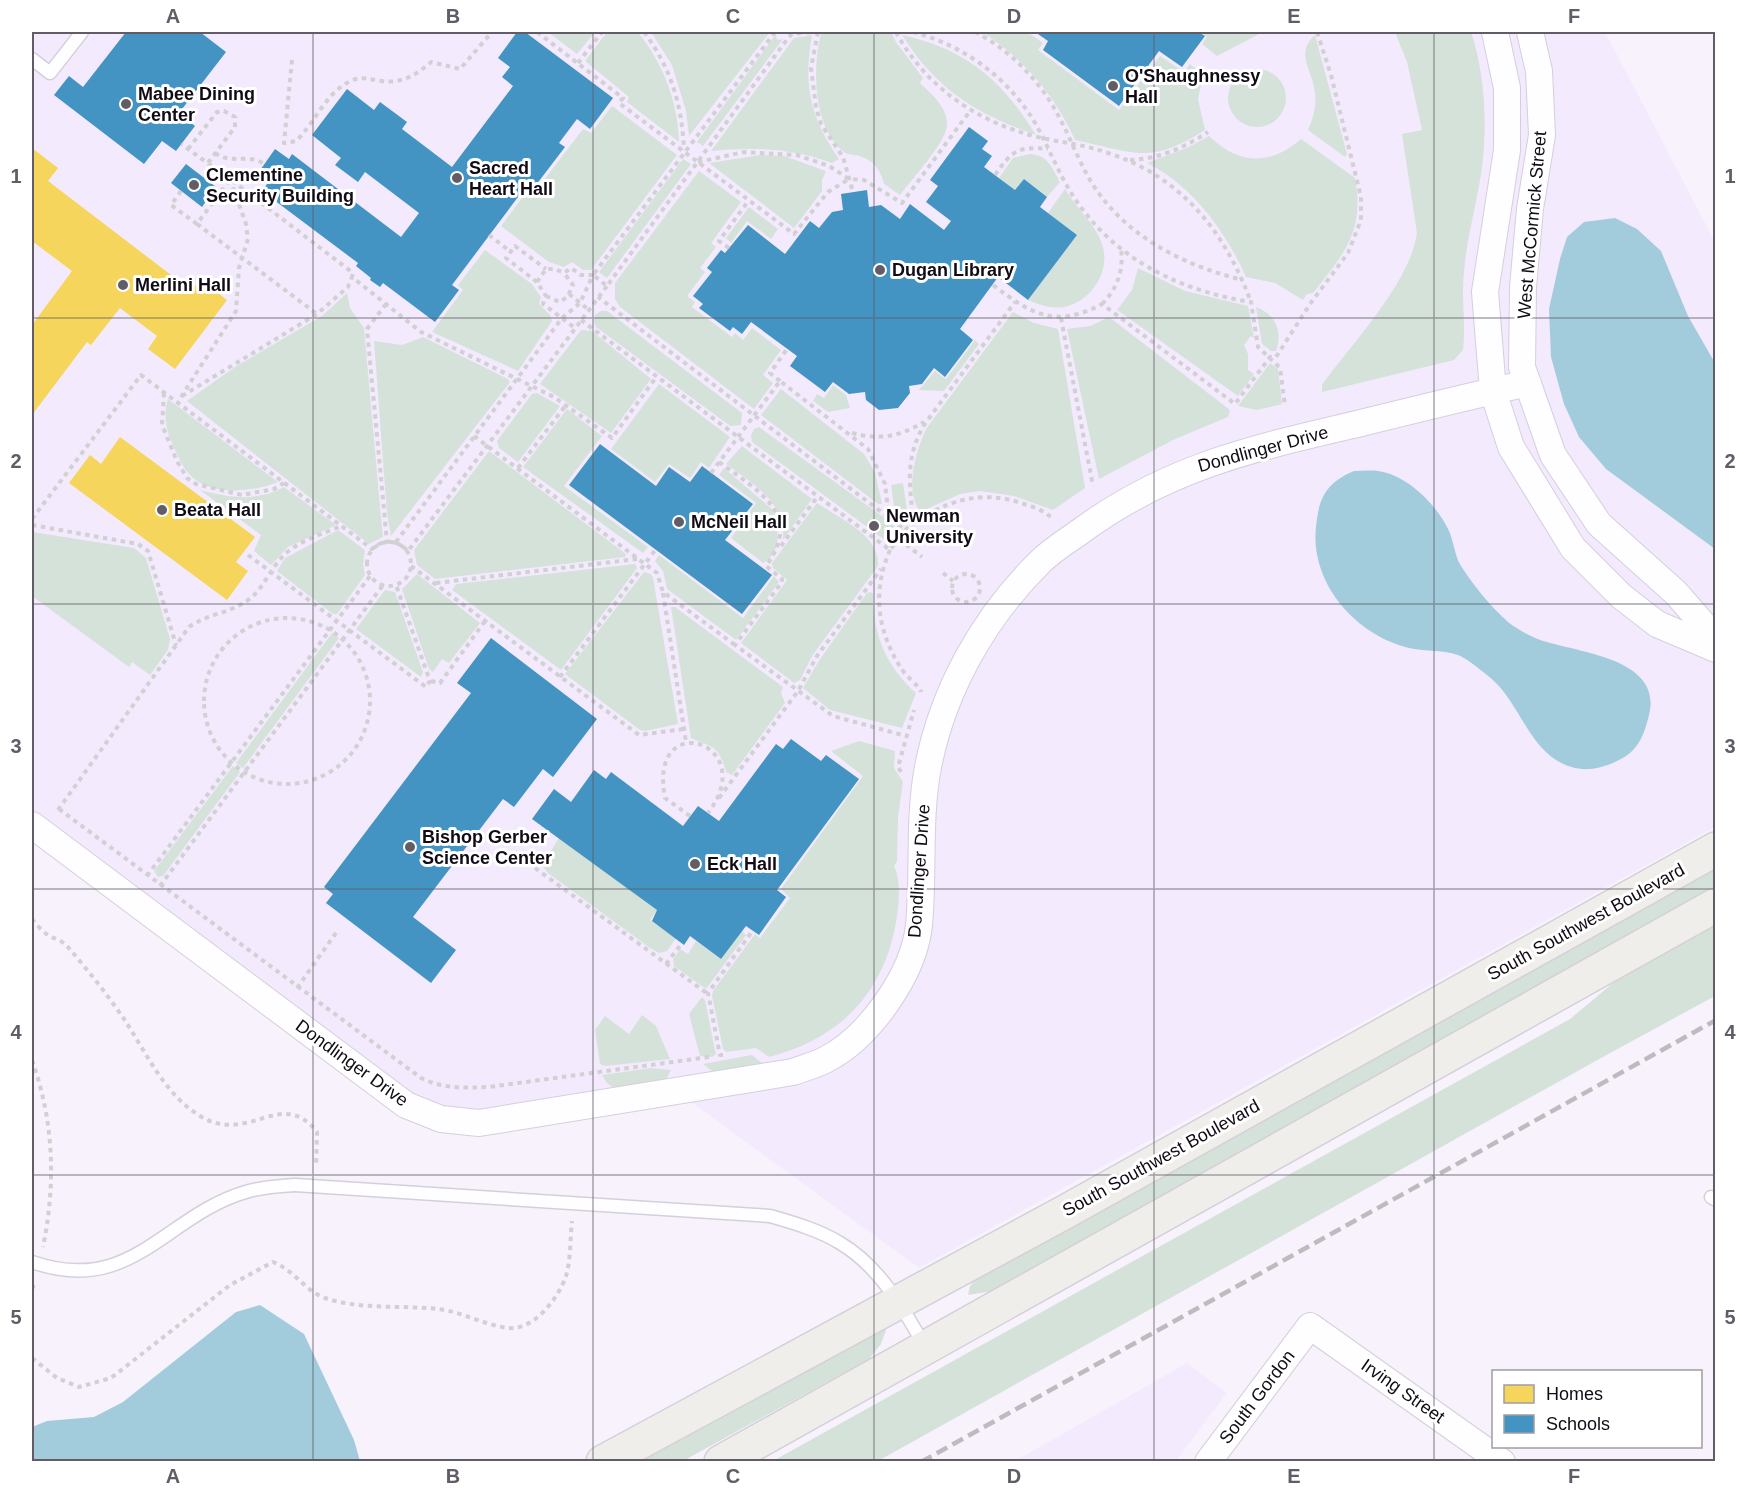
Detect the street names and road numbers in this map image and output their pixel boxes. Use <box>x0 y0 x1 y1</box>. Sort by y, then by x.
street label: West McCormick Street <box>1514 130 1550 320</box>
street label: Dondlinger Drive <box>1196 422 1330 476</box>
street label: Dondlinger Drive <box>904 803 934 939</box>
street label: South Southwest Boulevard <box>1484 859 1688 985</box>
street label: Dondlinger Drive <box>292 1016 412 1110</box>
street label: South Southwest Boulevard <box>1059 1095 1263 1221</box>
street label: South Gordon <box>1215 1346 1299 1448</box>
street label: Irving Street <box>1358 1355 1448 1427</box>

